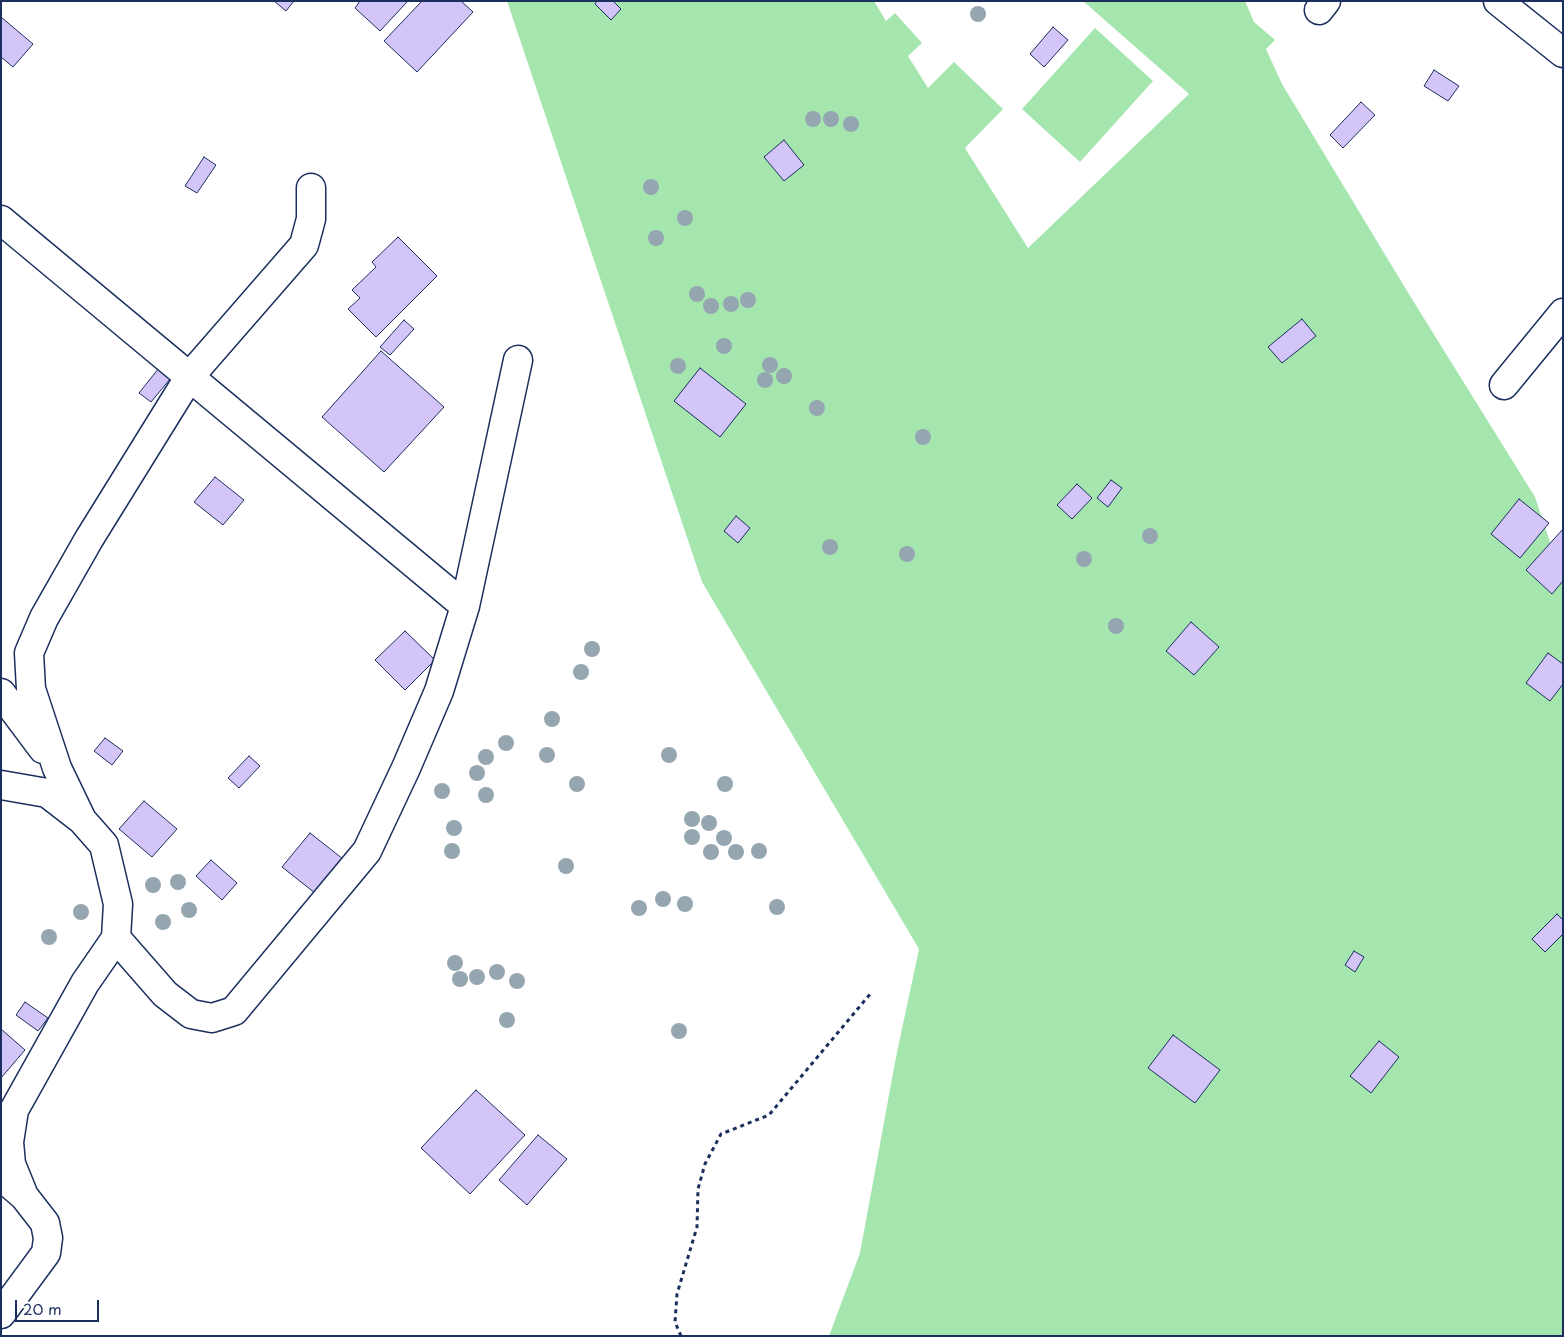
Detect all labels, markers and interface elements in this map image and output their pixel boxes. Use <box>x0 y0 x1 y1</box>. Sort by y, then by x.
scale bar <box>18 1290 101 1322</box>
text: 20 m <box>23 1297 62 1320</box>

